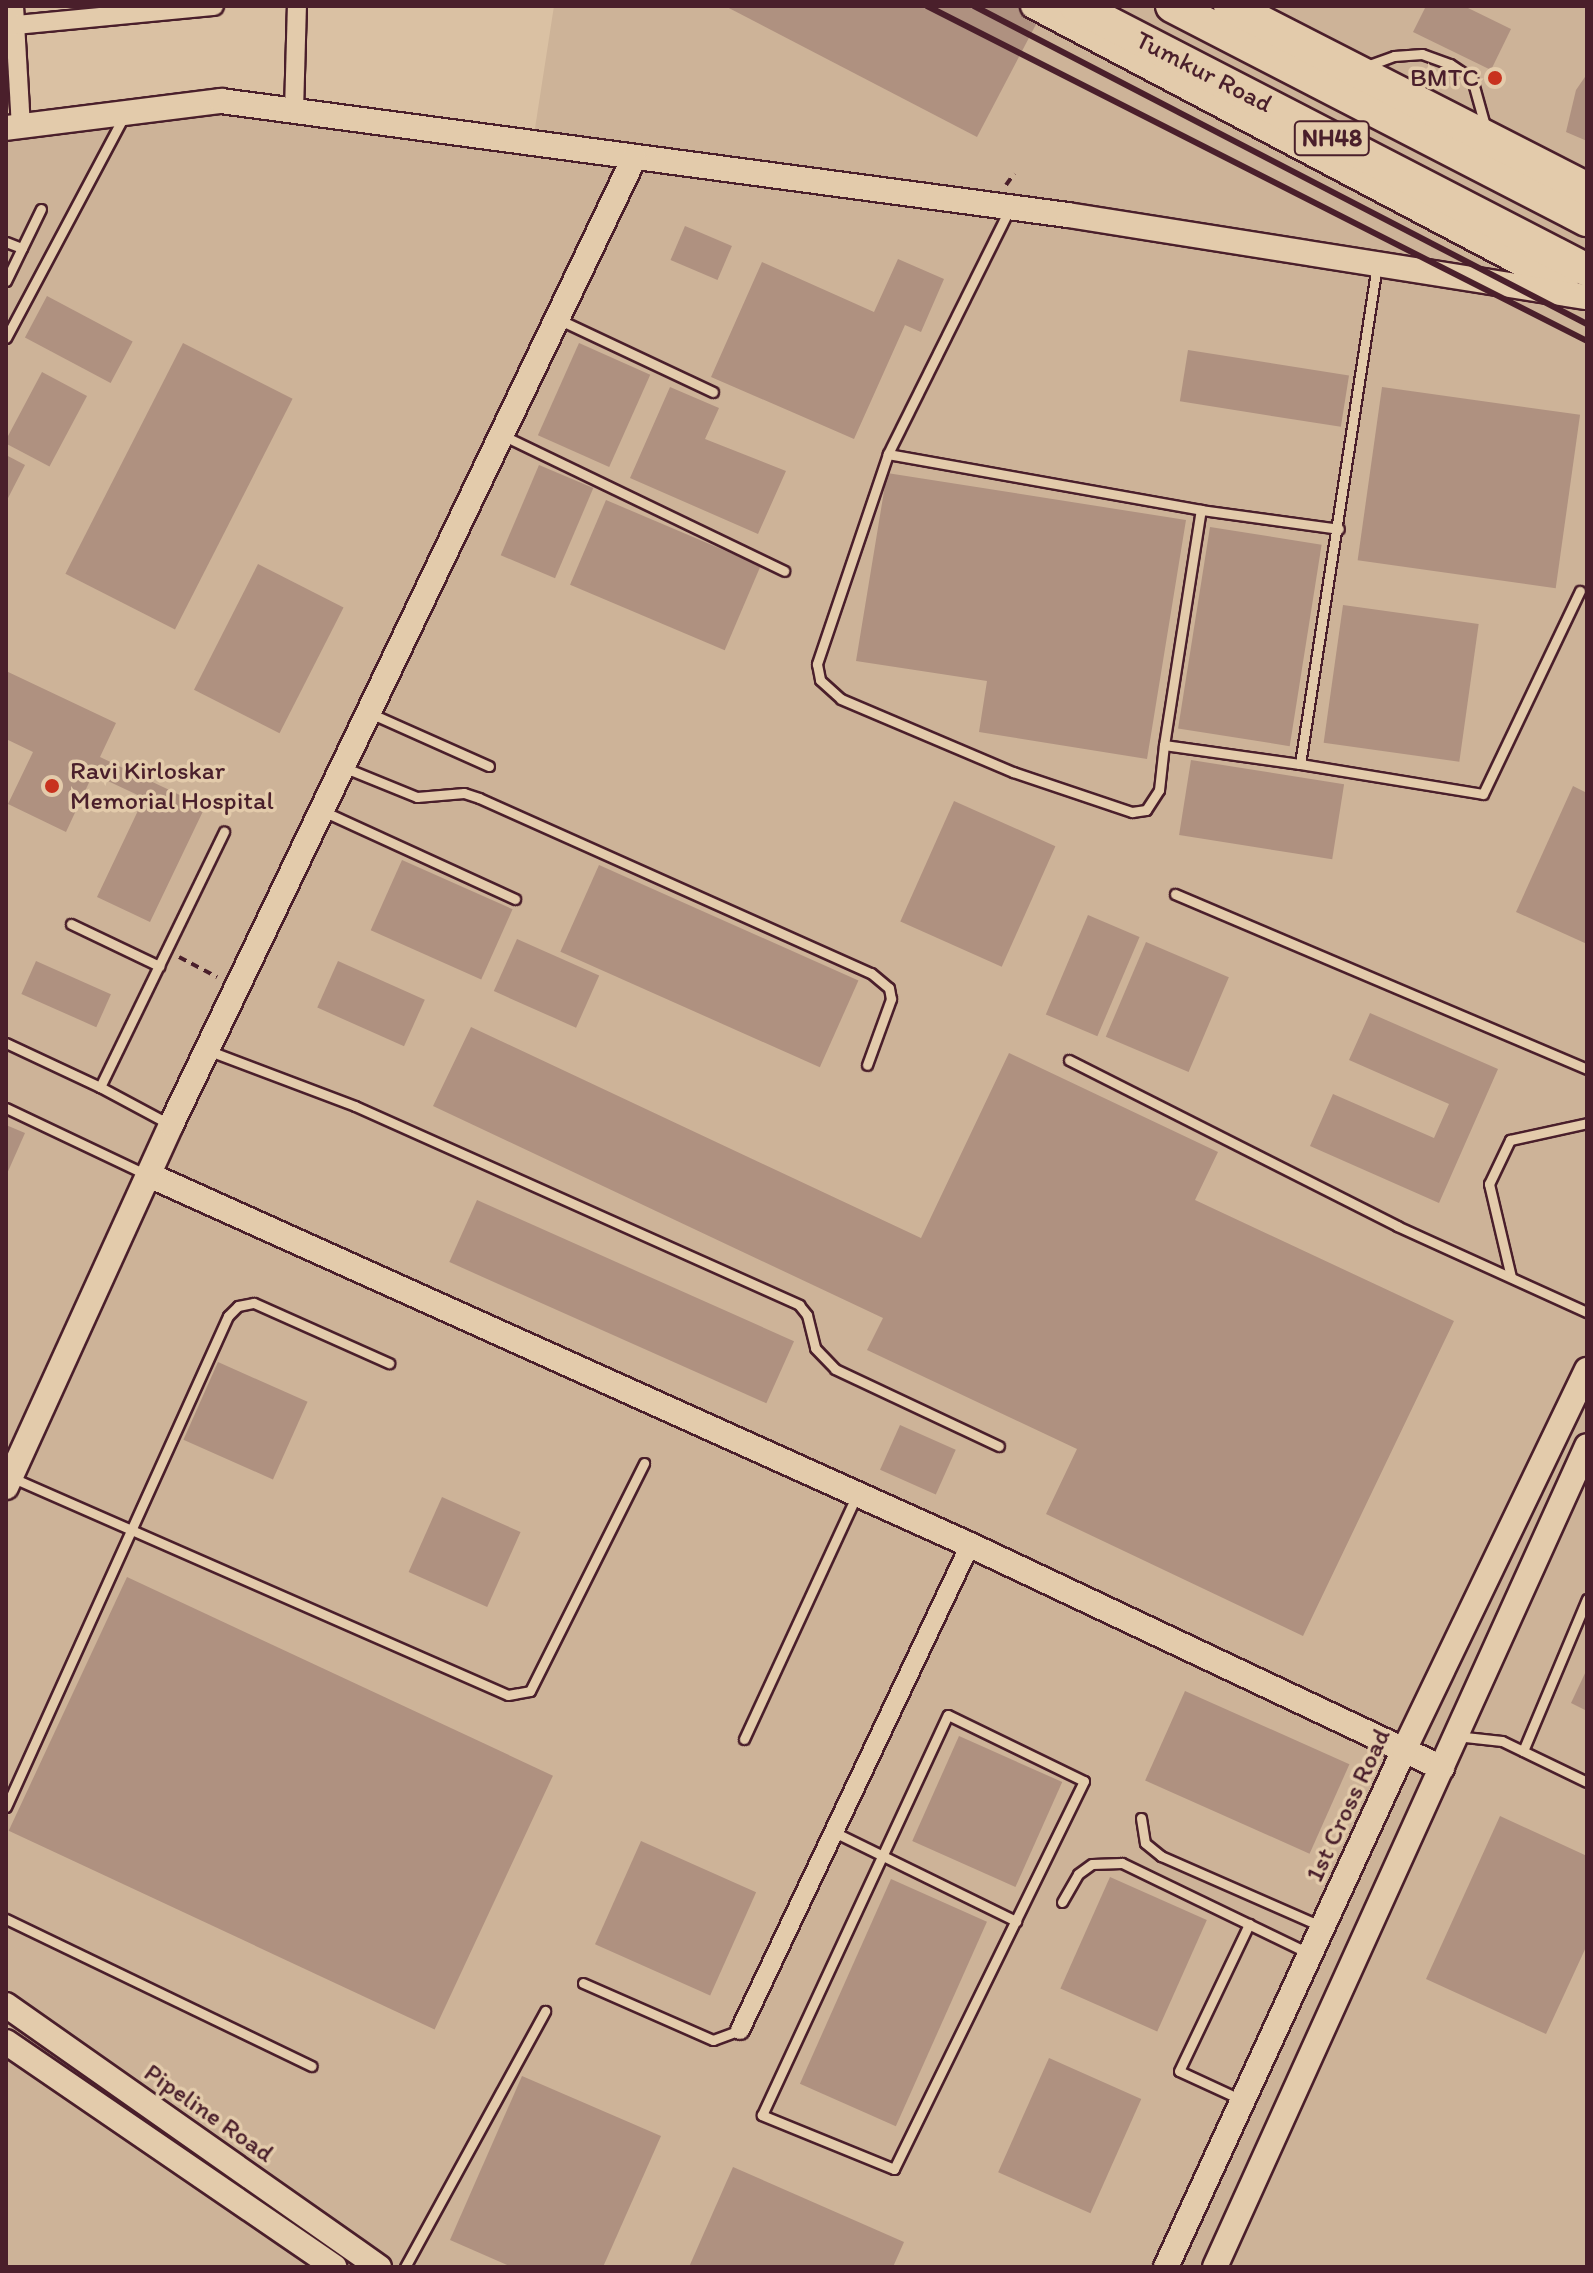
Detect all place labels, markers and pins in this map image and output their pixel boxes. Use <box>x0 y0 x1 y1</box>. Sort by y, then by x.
place label: BMTC <box>1410 62 1479 94</box>
marker: BMTC <box>1486 69 1504 87</box>
place label: Ravi Kirloskar Memorial Hospital <box>70 755 274 816</box>
marker: Ravi Kirloskar Memorial Hospital <box>41 775 63 797</box>

